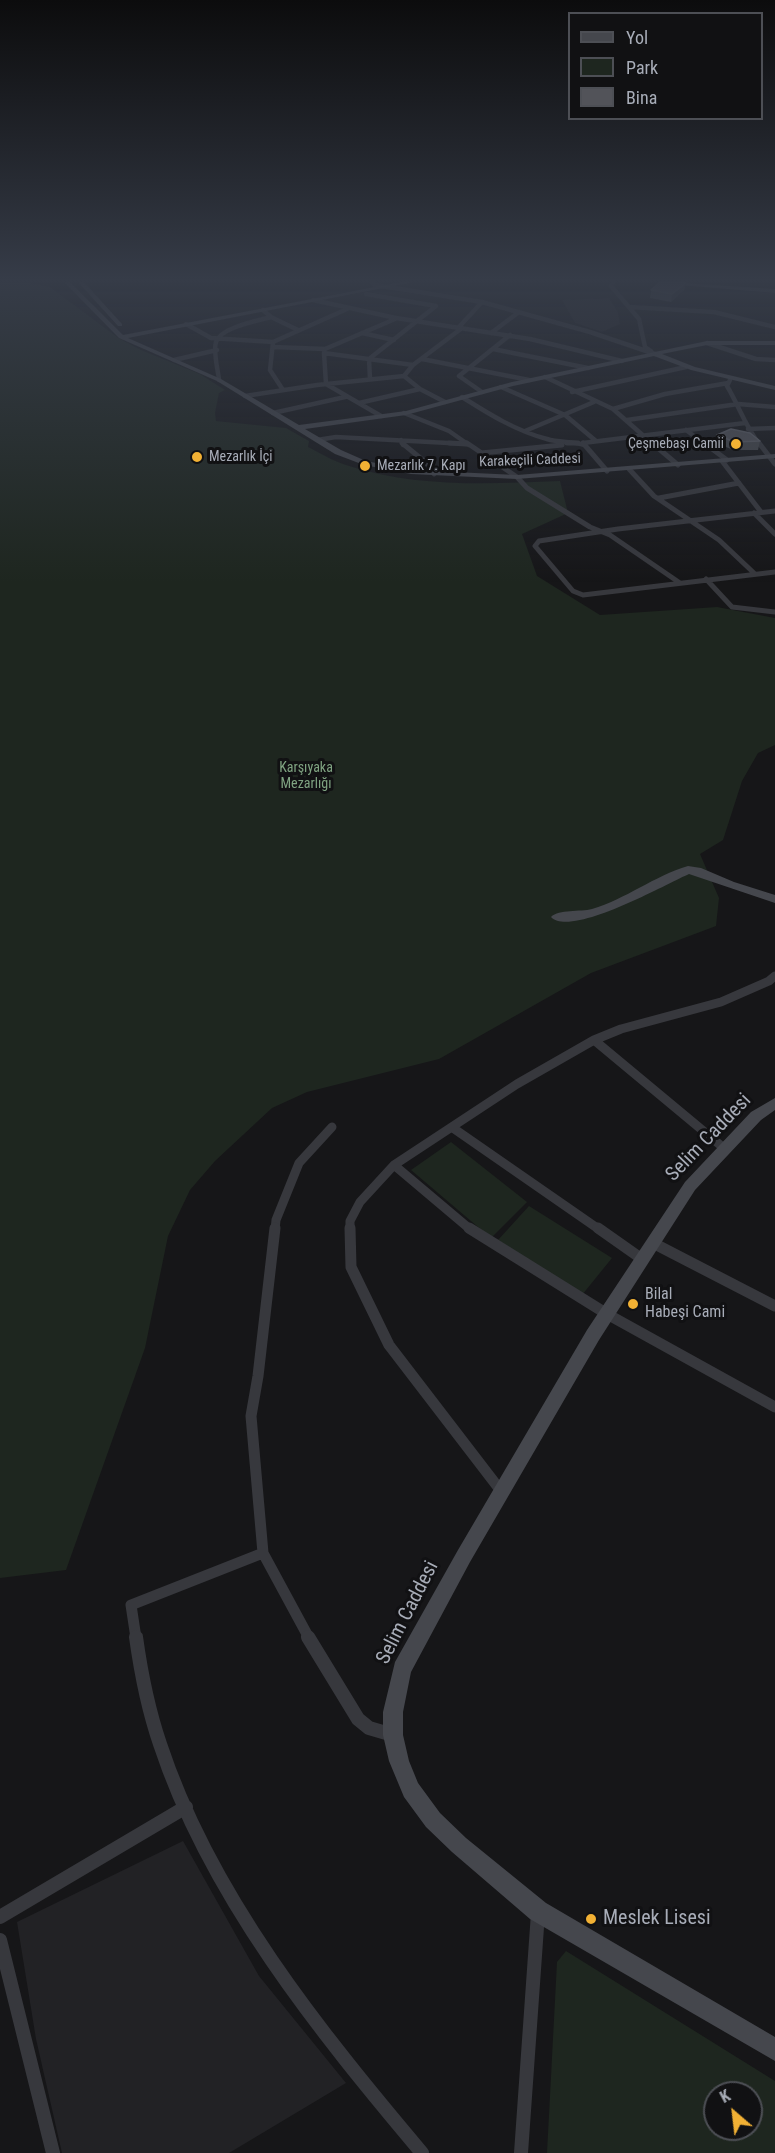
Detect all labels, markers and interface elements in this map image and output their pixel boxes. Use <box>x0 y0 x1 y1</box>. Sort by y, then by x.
legend <box>568 12 763 120</box>
text: Yol <box>626 27 648 48</box>
text: Park <box>626 57 658 78</box>
text: Bina <box>626 87 657 108</box>
place label: Çeşmebaşı Camii <box>628 436 724 452</box>
marker: Çeşmebaşı Camii <box>729 437 743 451</box>
place label: Mezarlık İçi <box>209 449 272 465</box>
marker: Mezarlık İçi <box>190 450 204 464</box>
street label: Karakeçili Caddesi <box>479 451 581 471</box>
place label: Mezarlık 7. Kapı <box>377 458 466 474</box>
marker: Mezarlık 7. Kapı <box>358 459 372 473</box>
park label: Karşıyaka Mezarlığı <box>279 760 333 792</box>
street label: Selim Caddesi <box>661 1089 757 1187</box>
place label: Bilal Habeşi Cami <box>645 1285 725 1323</box>
marker: Bilal Habeşi Cami <box>626 1297 640 1311</box>
street label: Selim Caddesi <box>372 1557 444 1669</box>
place label: Meslek Lisesi <box>603 1907 710 1931</box>
marker: Meslek Lisesi <box>584 1912 598 1926</box>
north arrow <box>703 2081 763 2141</box>
text: K <box>717 2086 734 2107</box>

